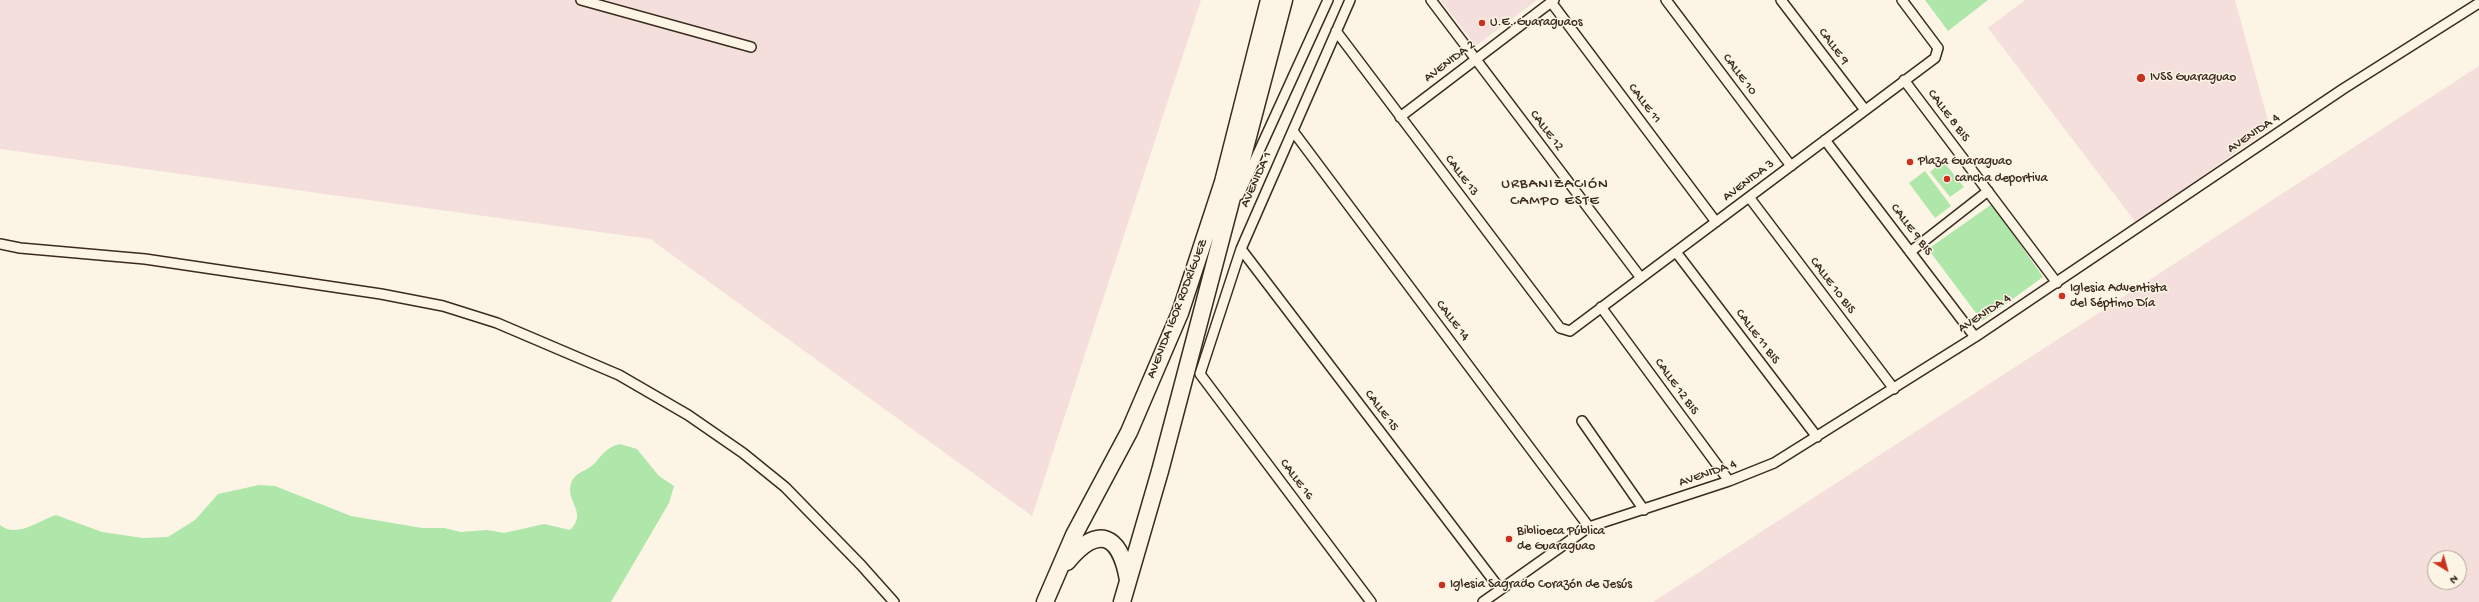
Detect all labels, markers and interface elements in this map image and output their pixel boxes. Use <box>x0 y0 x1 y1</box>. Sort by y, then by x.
place label: U.E. Guaraguaos <box>1490 15 1582 31</box>
marker: U.E. Guaraguaos <box>1477 18 1487 28</box>
street label: CALLE 9 <box>1814 26 1852 68</box>
street label: AVENIDA 2 <box>1421 38 1479 86</box>
street label: CALLE 10 <box>1718 51 1760 99</box>
place label: IVSS Guaraguao <box>2150 70 2236 86</box>
marker: IVSS Guaraguao <box>2135 72 2147 84</box>
street label: CALLE 11 <box>1624 81 1664 127</box>
street label: CALLE 8 BIS <box>1923 87 1973 145</box>
street label: CALLE 12 <box>1526 108 1566 154</box>
street label: AVENIDA 4 <box>2225 111 2283 157</box>
street label: AVENIDA 1 <box>1238 150 1276 210</box>
street label: CALLE 13 <box>1441 152 1481 200</box>
place label: Plaza Guaraguao <box>1918 154 2012 170</box>
street label: AVENIDA 3 <box>1720 157 1778 205</box>
marker: Plaza Guaraguao <box>1905 157 1915 167</box>
place label: cancha deportiva <box>1955 171 2048 187</box>
marker: cancha deportiva <box>1942 174 1952 184</box>
district label: URBANIZACIÓN CAMPO ESTE <box>1501 176 1609 211</box>
street label: CALLE 9 BIS <box>1886 201 1936 259</box>
street label: AVENIDA IGOR RODRÍGUEZ <box>1144 237 1212 381</box>
street label: CALLE 10 BIS <box>1806 255 1858 317</box>
place label: Iglesia Adventista del Séptimo Día <box>2070 281 2167 312</box>
street label: AVENIDA 4 <box>1956 291 2014 337</box>
marker: Iglesia Adventista del Séptimo Día <box>2057 291 2067 301</box>
street label: CALLE 14 <box>1432 298 1472 344</box>
street label: CALLE 11 BIS <box>1731 306 1783 368</box>
street label: CALLE 12 BIS <box>1650 356 1702 418</box>
street label: CALLE 15 <box>1360 387 1402 435</box>
street label: CALLE 16 <box>1276 456 1316 504</box>
street label: AVENIDA 4 <box>1677 457 1739 491</box>
place label: Biblioeca Pública de Guaraguao <box>1517 524 1605 555</box>
marker: Biblioeca Pública de Guaraguao <box>1504 534 1514 544</box>
north arrow <box>2427 550 2467 590</box>
text: N <box>2447 572 2460 586</box>
place label: Iglesia Sagrado Corazón de Jesús <box>1450 577 1632 593</box>
marker: Iglesia Sagrado Corazón de Jesús <box>1437 580 1447 590</box>

